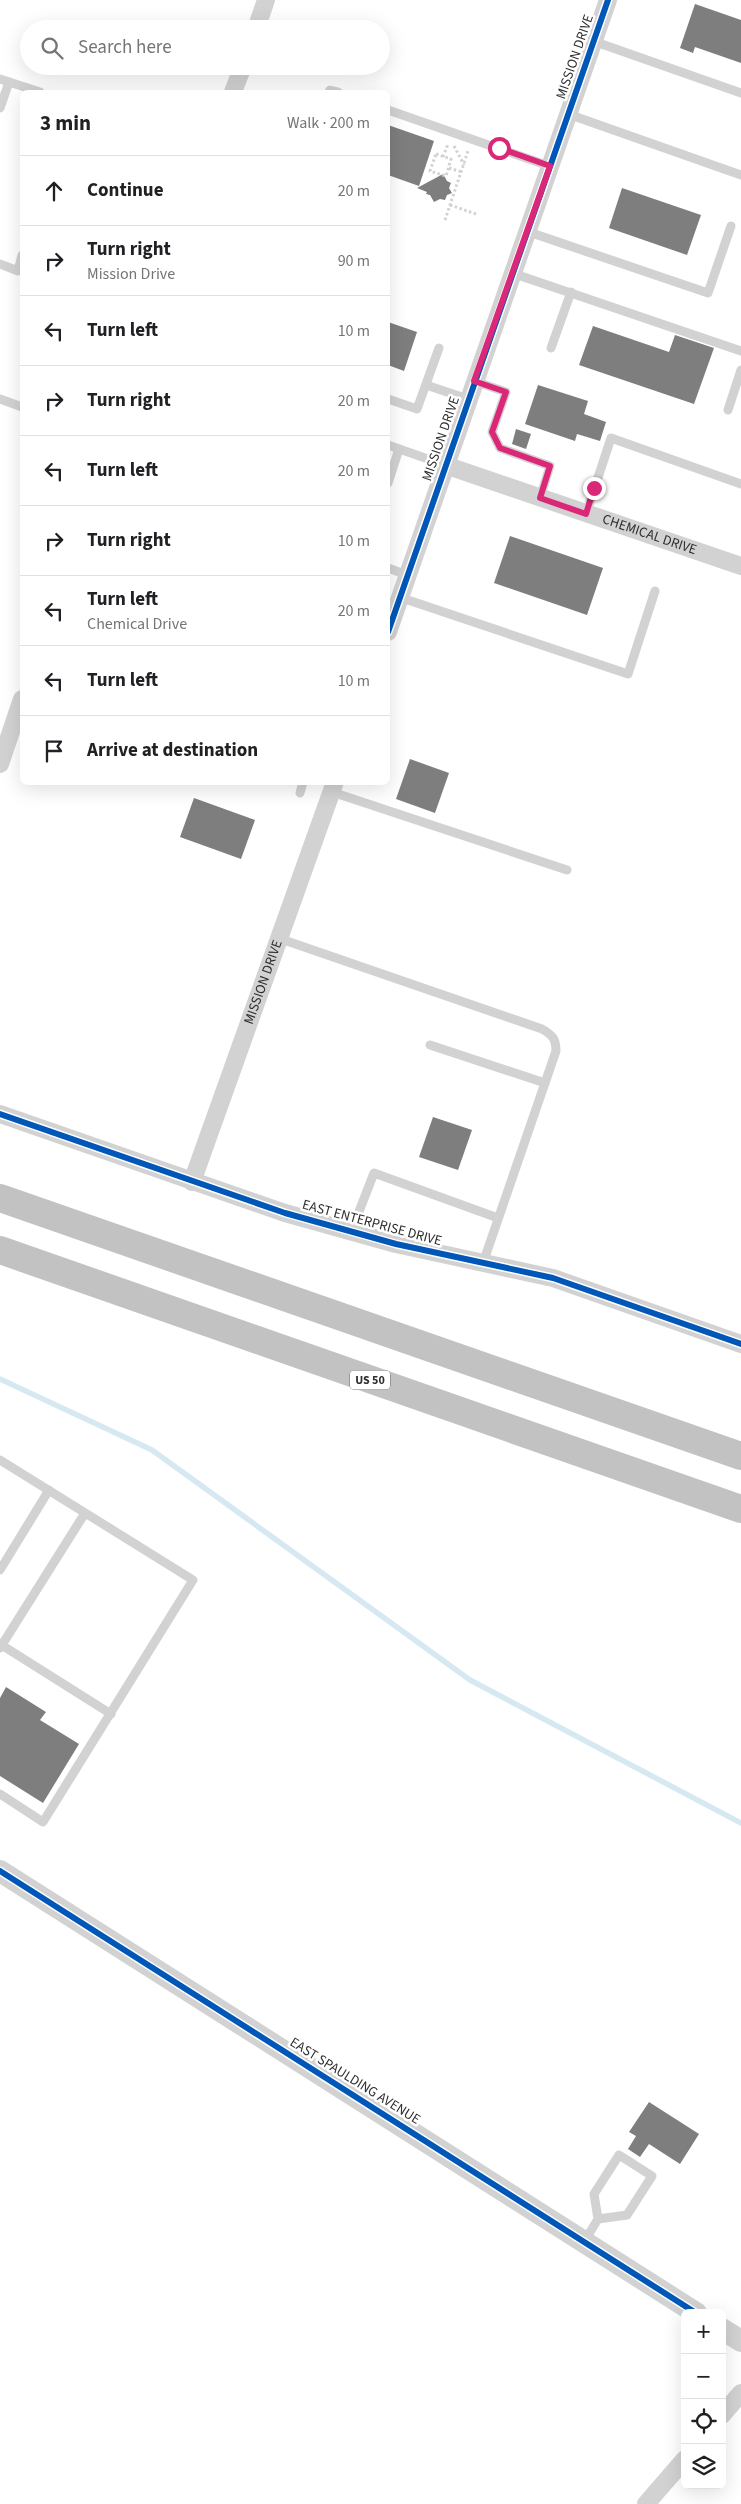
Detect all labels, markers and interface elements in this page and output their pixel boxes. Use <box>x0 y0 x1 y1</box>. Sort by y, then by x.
street label: MISSION DRIVE <box>551 12 599 102</box>
search box <box>20 20 390 75</box>
icon: search <box>38 34 66 62</box>
text: Search here <box>78 34 172 61</box>
text: 3 min <box>40 108 91 138</box>
text: Walk · 200 m <box>287 112 370 134</box>
route start <box>488 137 511 160</box>
icon: ahead <box>40 177 68 205</box>
text: Continue <box>87 177 164 204</box>
text: 20 m <box>338 180 370 202</box>
text: Turn right <box>87 236 171 263</box>
icon: right <box>40 247 68 275</box>
text: 90 m <box>338 250 370 272</box>
text: Mission Drive <box>87 263 175 285</box>
icon: left <box>40 317 68 345</box>
text: Turn left <box>87 317 158 344</box>
text: 10 m <box>338 320 370 342</box>
icon: right <box>40 387 68 415</box>
text: Turn right <box>87 387 171 414</box>
text: 20 m <box>338 390 370 412</box>
street label: MISSION DRIVE <box>417 394 465 484</box>
icon: left <box>40 457 68 485</box>
text: Turn left <box>87 457 158 484</box>
text: 20 m <box>338 460 370 482</box>
route end <box>583 477 606 500</box>
street label: CHEMICAL DRIVE <box>600 509 699 560</box>
icon: right <box>40 527 68 555</box>
text: Turn right <box>87 527 171 554</box>
text: 10 m <box>338 530 370 552</box>
text: Turn left <box>87 586 158 613</box>
icon: left <box>40 597 68 625</box>
text: 20 m <box>338 600 370 622</box>
text: Chemical Drive <box>87 613 187 635</box>
icon: left <box>40 667 68 695</box>
text: Turn left <box>87 667 158 694</box>
text: 10 m <box>338 670 370 692</box>
icon: arrive <box>40 737 68 765</box>
text: Arrive at destination <box>87 737 258 764</box>
street label: MISSION DRIVE <box>239 937 288 1027</box>
street label: EAST ENTERPRISE DRIVE <box>300 1195 444 1251</box>
road number: US 50 <box>350 1370 390 1390</box>
street label: EAST SPAULDING AVENUE <box>286 2033 424 2129</box>
map controls <box>681 2309 726 2489</box>
button: + <box>681 2309 726 2354</box>
button: − <box>681 2354 726 2399</box>
button: locate <box>681 2399 726 2444</box>
button: layers <box>681 2444 726 2489</box>

